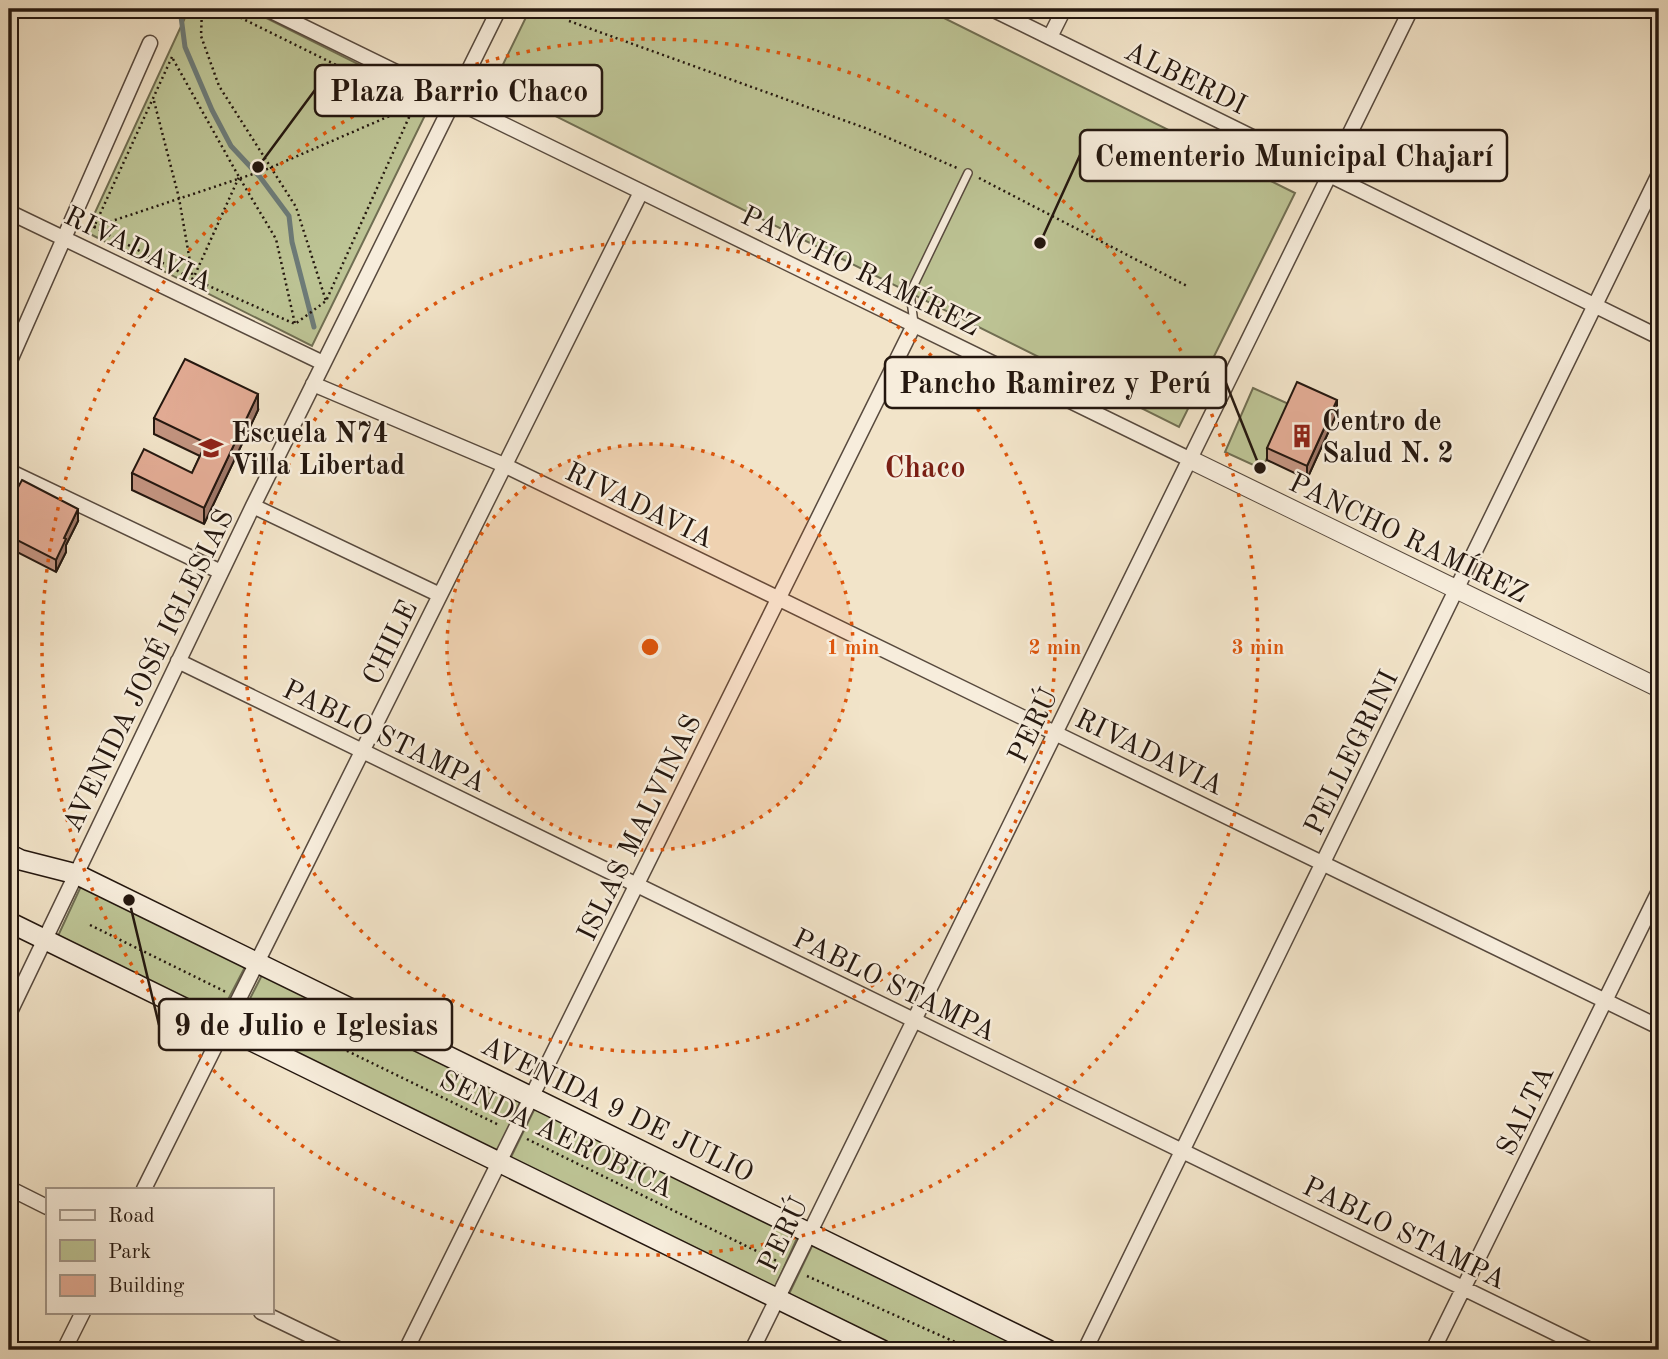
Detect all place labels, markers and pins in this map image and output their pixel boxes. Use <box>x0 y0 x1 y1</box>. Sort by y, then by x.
callout: Plaza Barrio Chaco <box>315 65 602 116</box>
callout: Cementerio Municipal Chajarí <box>1080 130 1507 181</box>
callout: Pancho Ramirez y Perú <box>885 357 1226 408</box>
place label: Centro de Salud N. 2 <box>1322 409 1454 469</box>
place label: Escuela N74 Villa Libertad <box>231 421 405 481</box>
building icon: Centro de Salud N. 2 <box>1288 422 1316 450</box>
school or university icon: Escuela N74 Villa Libertad <box>197 434 225 462</box>
centre of rings <box>638 635 662 659</box>
callout: 9 de Julio e Iglesias <box>159 999 452 1050</box>

